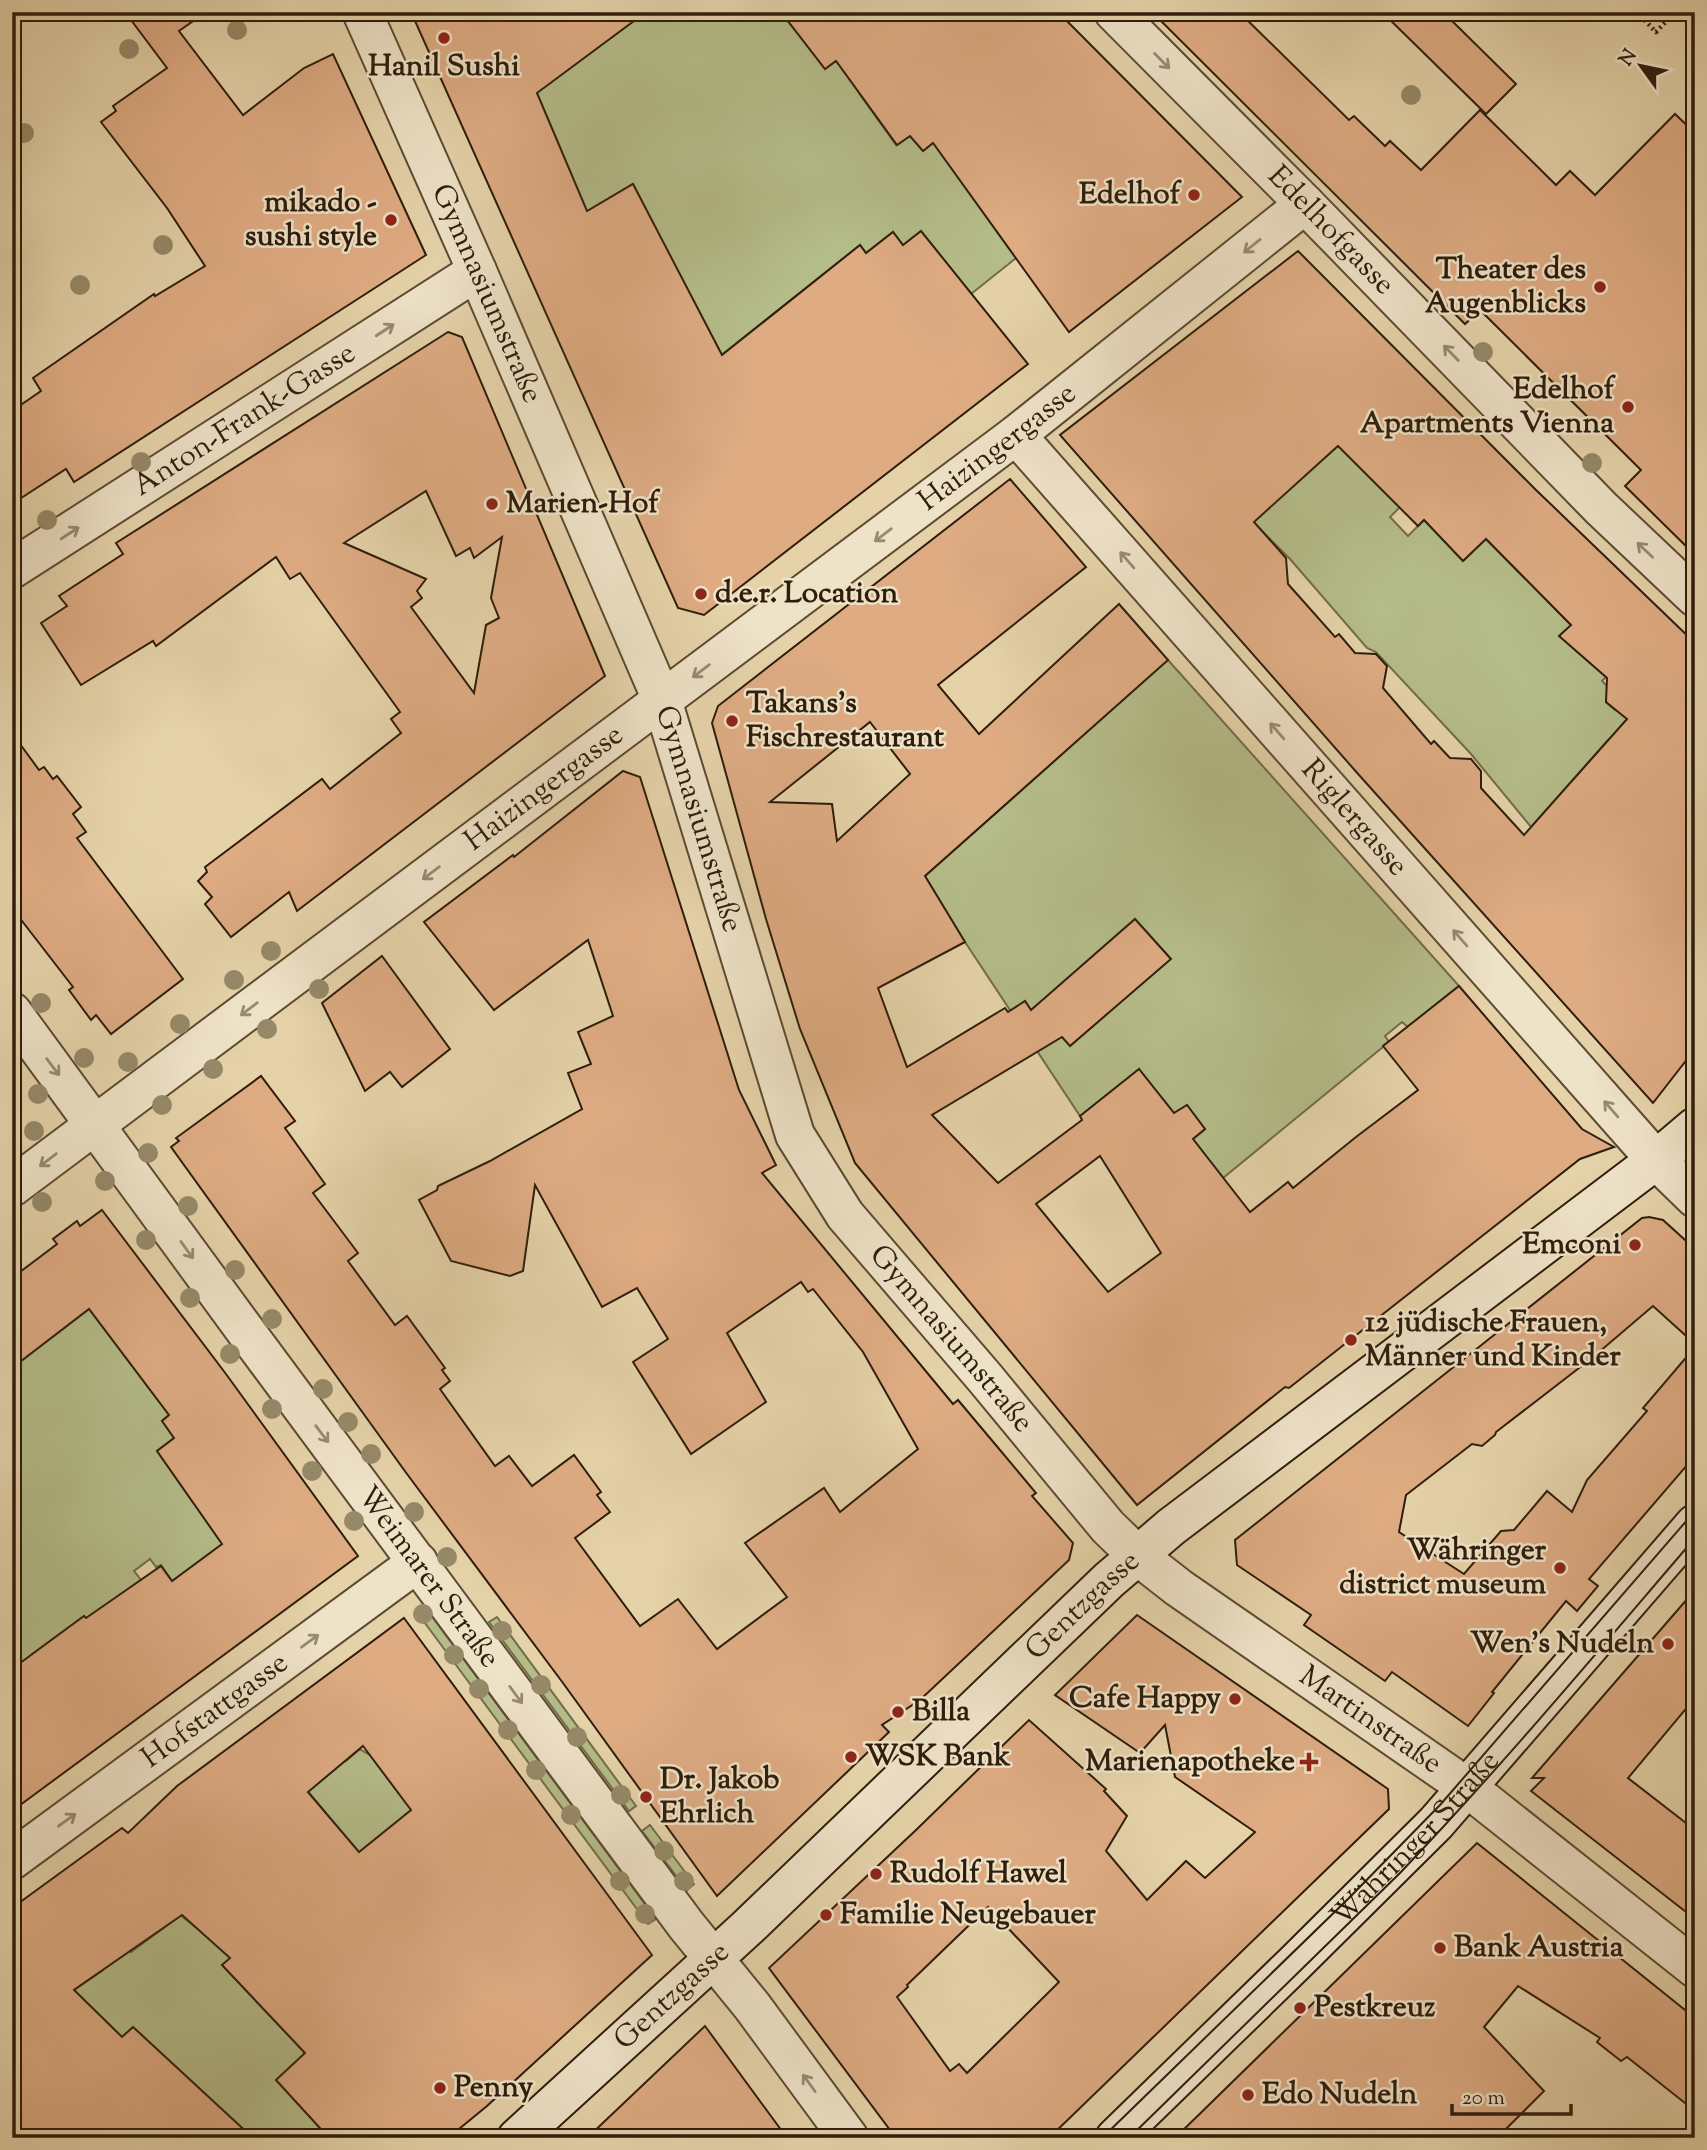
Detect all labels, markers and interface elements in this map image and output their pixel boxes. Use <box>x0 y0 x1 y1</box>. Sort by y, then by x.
marker: Hanil Sushi <box>436 30 452 46</box>
north arrow <box>1606 32 1676 102</box>
text: N <box>1613 44 1644 72</box>
place label: Hanil Sushi <box>368 46 520 89</box>
one-way arrow <box>1154 52 1171 69</box>
street label: Edelhofgasse <box>1257 156 1404 305</box>
place label: Edelhof <box>1079 174 1182 217</box>
street label: Gymnasiumstraße <box>420 177 553 410</box>
place label: mikado - sushi style <box>245 182 377 259</box>
marker: Edelhof <box>1186 187 1202 203</box>
marker: mikado - sushi style <box>383 212 399 228</box>
one-way arrow <box>1244 239 1262 254</box>
place label: Theater des Augenblicks <box>1425 249 1586 326</box>
marker: Theater des Augenblicks <box>1592 279 1608 295</box>
one-way arrow <box>374 323 394 337</box>
street label: Anton-Frank-Gasse <box>125 333 364 508</box>
one-way arrow <box>1442 345 1459 362</box>
place label: Edelhof Apartments Vienna <box>1360 369 1616 446</box>
street label: Haizingergasse <box>909 373 1086 522</box>
marker: Edelhof Apartments Vienna <box>1620 399 1636 415</box>
place label: Marien-Hof <box>506 483 660 526</box>
marker: Marien-Hof <box>484 496 500 512</box>
one-way arrow <box>59 525 79 539</box>
one-way arrow <box>874 527 893 542</box>
one-way arrow <box>1637 541 1654 558</box>
one-way arrow <box>1119 552 1135 570</box>
place label: d.e.r. Location <box>715 573 898 616</box>
marker: d.e.r. Location <box>693 586 709 602</box>
one-way arrow <box>692 664 711 678</box>
place label: Takans's Fischrestaurant <box>746 683 945 760</box>
street label: Gymnasiumstraße <box>643 700 753 938</box>
marker: Takans's Fischrestaurant <box>724 713 740 729</box>
street label: Haizingergasse <box>456 714 633 862</box>
one-way arrow <box>1269 722 1285 740</box>
street label: Riglergasse <box>1290 750 1418 886</box>
one-way arrow <box>422 865 441 880</box>
one-way arrow <box>1452 930 1468 948</box>
one-way arrow <box>240 1001 259 1016</box>
one-way arrow <box>45 1057 60 1076</box>
one-way arrow <box>1602 1101 1619 1118</box>
one-way arrow <box>39 1153 57 1168</box>
place label: Emconi <box>1522 1224 1621 1267</box>
street label: Gymnasiumstraße <box>858 1236 1044 1443</box>
marker: Emconi <box>1627 1237 1643 1253</box>
one-way arrow <box>179 1241 194 1260</box>
place label: 12 jüdische Frauen, Männer und Kinder <box>1365 1302 1622 1379</box>
marker: 12 jüdische Frauen, Männer und Kinder <box>1343 1332 1359 1348</box>
one-way arrow <box>314 1424 329 1442</box>
street label: Weimarer Straße <box>346 1477 510 1677</box>
place label: Währinger district museum <box>1339 1530 1547 1607</box>
street label: Gentzgasse <box>1016 1541 1150 1671</box>
marker: Währinger district museum <box>1552 1560 1568 1576</box>
place label: Wen's Nudeln <box>1470 1623 1654 1666</box>
one-way arrow <box>300 1634 319 1649</box>
marker: Wen's Nudeln <box>1660 1636 1676 1652</box>
street label: Hofstattgasse <box>133 1642 297 1779</box>
street label: Martinstraße <box>1290 1655 1450 1785</box>
place label: Cafe Happy <box>1069 1678 1221 1721</box>
one-way arrow <box>509 1685 523 1704</box>
place label: Billa <box>912 1691 970 1734</box>
marker: Cafe Happy <box>1227 1691 1243 1707</box>
marker: Billa <box>890 1704 906 1720</box>
place label: WSK Bank <box>865 1736 1011 1779</box>
place label: Marienapotheke <box>1085 1741 1295 1784</box>
street label: Währinger Straße <box>1321 1742 1510 1937</box>
marker: WSK Bank <box>843 1749 859 1765</box>
marker: Marienapotheke <box>1301 1754 1317 1770</box>
place label: Dr. Jakob Ehrlich <box>660 1759 780 1836</box>
marker: Dr. Jakob Ehrlich <box>638 1789 654 1805</box>
one-way arrow <box>57 1812 76 1827</box>
place label: Rudolf Hawel <box>890 1853 1068 1896</box>
marker: Rudolf Hawel <box>868 1866 884 1882</box>
place label: Familie Neugebauer <box>840 1894 1096 1937</box>
marker: Familie Neugebauer <box>818 1907 834 1923</box>
place label: Bank Austria <box>1454 1927 1624 1970</box>
street label: Gentzgasse <box>605 1932 740 2061</box>
marker: Bank Austria <box>1432 1940 1448 1956</box>
place label: Pestkreuz <box>1314 1987 1435 2030</box>
marker: Pestkreuz <box>1292 2000 1308 2016</box>
place label: Penny <box>454 2067 533 2110</box>
scale bar <box>1452 2073 1570 2117</box>
one-way arrow <box>801 2074 816 2093</box>
place label: Edo Nudeln <box>1262 2074 1417 2117</box>
marker: Penny <box>432 2080 448 2096</box>
text: 20 m <box>1462 2084 1505 2114</box>
marker: Edo Nudeln <box>1240 2087 1256 2103</box>

